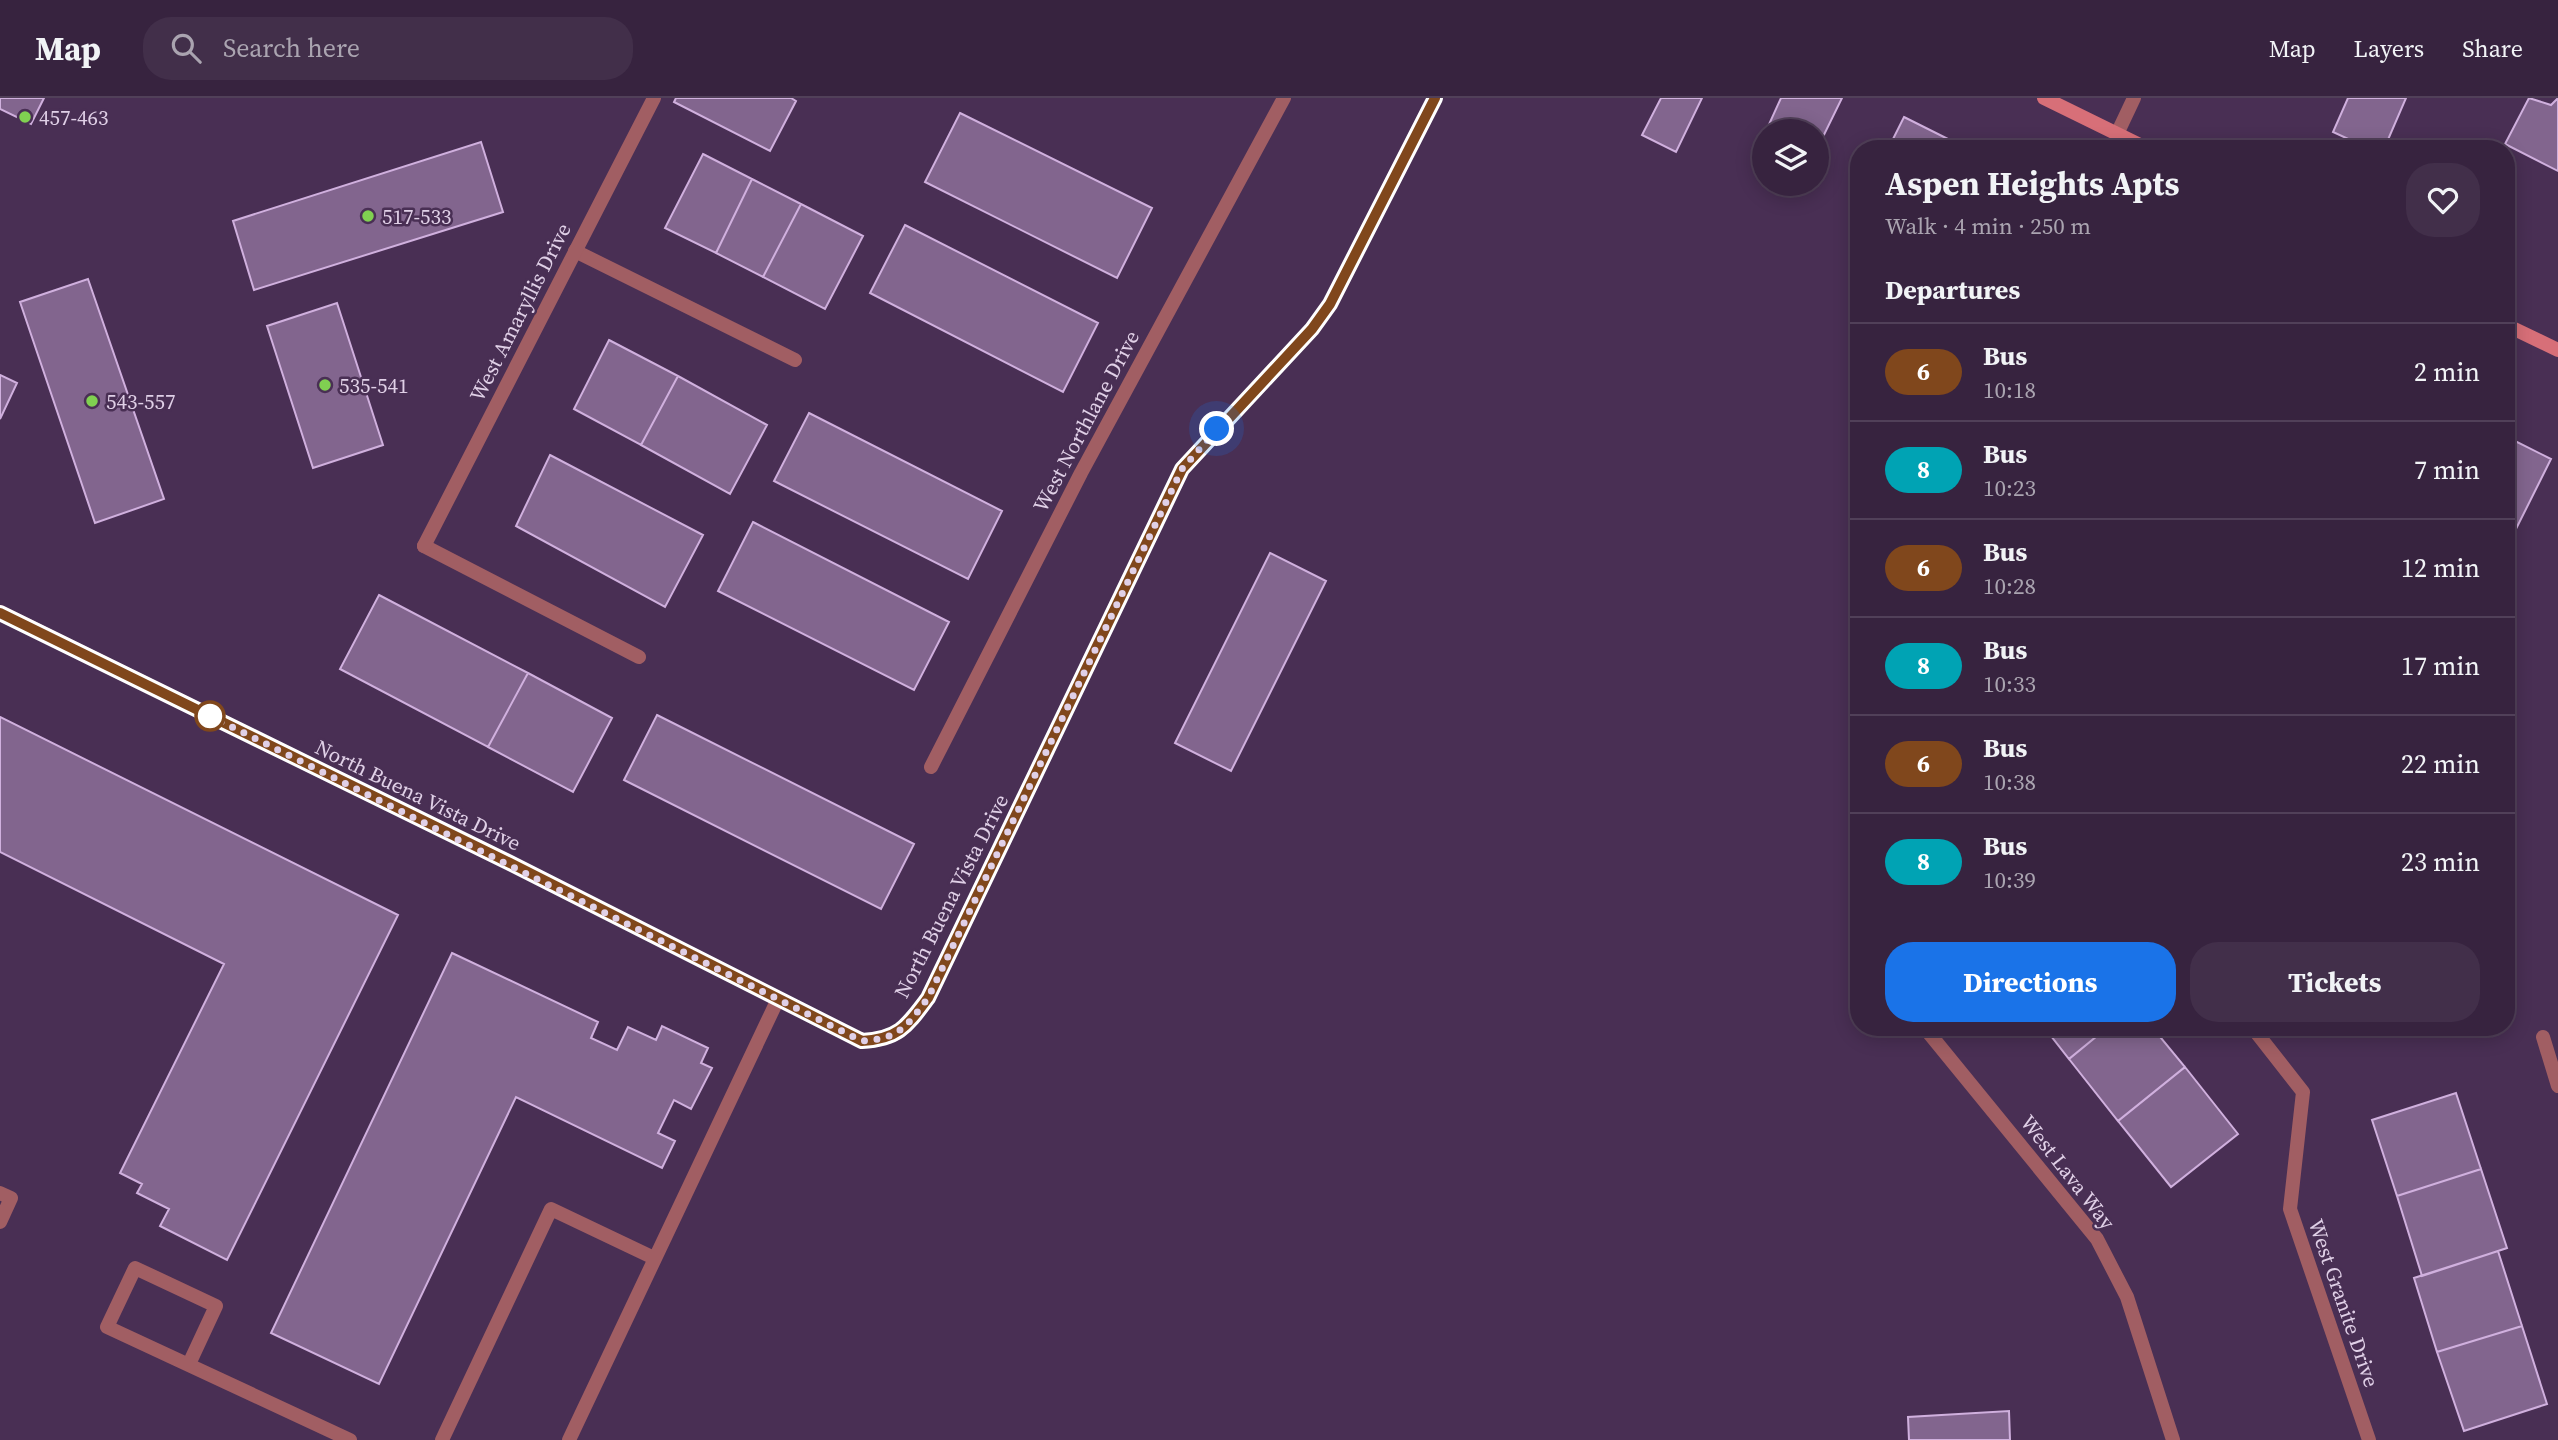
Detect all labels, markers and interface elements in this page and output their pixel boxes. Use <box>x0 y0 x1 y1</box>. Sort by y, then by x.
search box <box>143 17 633 80</box>
text: Map <box>35 26 101 71</box>
icon: search <box>167 29 205 67</box>
text: Search here <box>223 30 360 66</box>
text: Map <box>2269 32 2316 65</box>
text: Layers <box>2354 32 2424 65</box>
text: Share <box>2462 32 2523 65</box>
place label: 457-463 <box>39 103 109 132</box>
marker: 457-463 <box>17 109 33 125</box>
map controls <box>1752 119 1829 196</box>
button: layers <box>1752 119 1829 196</box>
text: Aspen Heights Apts <box>1885 161 2179 206</box>
button: heart <box>2406 163 2480 237</box>
place label: 517-533 <box>382 202 452 231</box>
marker: 517-533 <box>360 208 376 224</box>
text: Walk · 4 min · 250 m <box>1885 210 2091 242</box>
street label: West Amaryllis Drive <box>462 218 578 406</box>
text: Departures <box>1885 272 2020 308</box>
street label: West Northlane Drive <box>1026 325 1146 517</box>
text: Bus <box>1983 338 2027 374</box>
text: 2 min <box>2414 354 2480 390</box>
text: 6 <box>1917 355 1930 388</box>
place label: 535-541 <box>339 371 409 400</box>
text: 10:18 <box>1983 374 2036 406</box>
marker: 535-541 <box>317 377 333 393</box>
place label: 543-557 <box>106 387 176 416</box>
marker: 543-557 <box>84 393 100 409</box>
your location <box>1199 411 1234 446</box>
text: Bus <box>1983 436 2027 472</box>
text: 7 min <box>2414 452 2480 488</box>
text: 8 <box>1917 453 1930 486</box>
text: 10:23 <box>1983 472 2036 504</box>
text: Bus <box>1983 534 2027 570</box>
text: 12 min <box>2401 550 2480 586</box>
text: 6 <box>1917 551 1930 584</box>
text: 10:28 <box>1983 570 2036 602</box>
text: Bus <box>1983 632 2027 668</box>
text: 17 min <box>2401 648 2480 684</box>
text: 8 <box>1917 649 1930 682</box>
text: 10:33 <box>1983 668 2036 700</box>
unlabelled marker <box>195 701 225 731</box>
text: Bus <box>1983 730 2027 766</box>
street label: North Buena Vista Drive <box>310 733 526 857</box>
text: 22 min <box>2401 746 2480 782</box>
text: 6 <box>1917 747 1930 780</box>
text: 10:38 <box>1983 766 2036 798</box>
street label: North Buena Vista Drive <box>887 789 1015 1003</box>
text: Bus <box>1983 828 2027 864</box>
text: 23 min <box>2401 844 2480 880</box>
text: 8 <box>1917 845 1930 878</box>
text: 10:39 <box>1983 864 2036 896</box>
button: Directions <box>1885 942 2176 1022</box>
button: Tickets <box>2190 942 2480 1022</box>
street label: West Lava Way <box>2014 1109 2122 1236</box>
street label: West Granite Drive <box>2302 1215 2386 1391</box>

